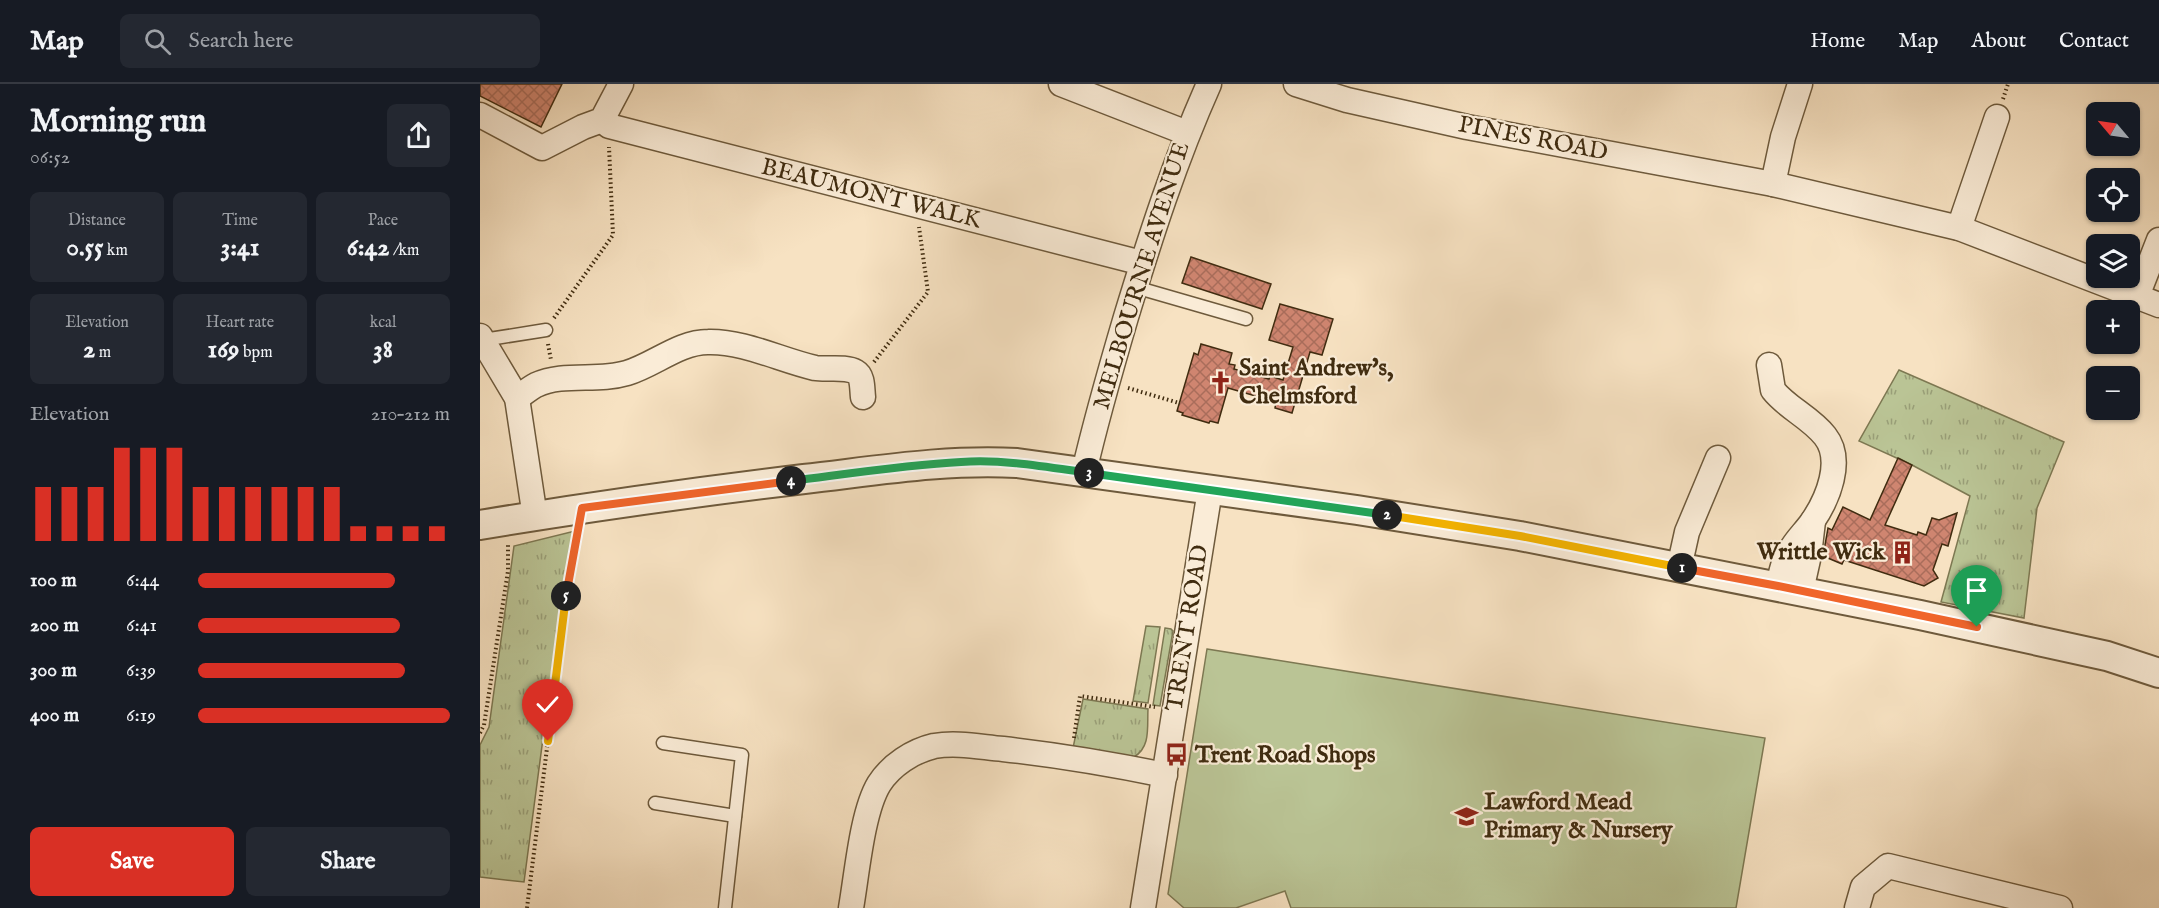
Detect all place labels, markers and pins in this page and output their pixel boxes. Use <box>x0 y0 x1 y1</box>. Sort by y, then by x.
place label: Saint Andrew's, Chelmsford <box>1239 353 1394 412</box>
church icon: Saint Andrew's, Chelmsford <box>1208 369 1234 395</box>
pin: 3 <box>1074 458 1104 488</box>
pin: 4 <box>776 466 806 496</box>
pin: 2 <box>1372 500 1402 530</box>
place label: Writtle Wick <box>1756 537 1886 568</box>
building icon: Writtle Wick <box>1890 539 1916 565</box>
pin: 1 <box>1667 553 1697 583</box>
pin <box>1951 565 2002 627</box>
pin: 5 <box>551 581 581 611</box>
pin <box>522 679 573 741</box>
place label: Trent Road Shops <box>1194 740 1376 771</box>
bus stop icon: Trent Road Shops <box>1164 742 1190 768</box>
place label: Lawford Mead Primary & Nursery <box>1484 787 1674 846</box>
school or university icon: Lawford Mead Primary & Nursery <box>1453 803 1479 829</box>

